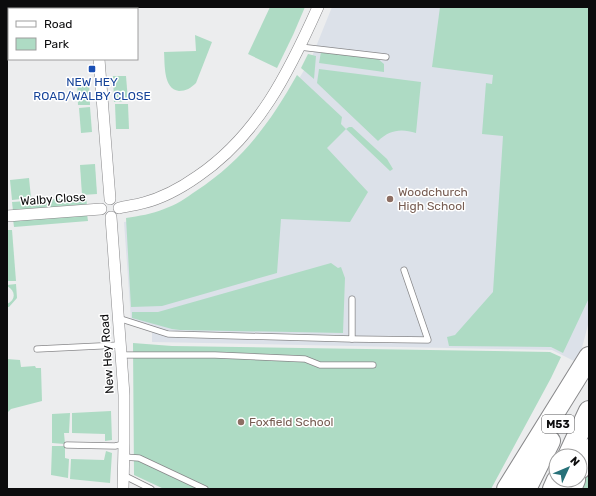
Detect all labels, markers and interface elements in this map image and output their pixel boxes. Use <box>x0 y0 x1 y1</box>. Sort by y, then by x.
legend <box>8 8 138 60</box>
text: Road <box>44 17 72 31</box>
text: Park <box>44 37 70 51</box>
marker: NEW HEY ROAD/WALBY CLOSE <box>87 64 97 74</box>
place label: NEW HEY ROAD/WALBY CLOSE <box>33 75 151 103</box>
place label: Woodchurch High School <box>398 185 468 213</box>
street label: Walby Close <box>20 190 87 208</box>
marker: Woodchurch High School <box>385 194 395 204</box>
street label: New Hey Road <box>97 314 117 394</box>
place label: Foxfield School <box>249 415 334 429</box>
road number: M53 <box>542 415 574 433</box>
marker: Foxfield School <box>236 417 246 427</box>
north arrow <box>548 448 588 488</box>
text: N <box>567 454 582 469</box>

